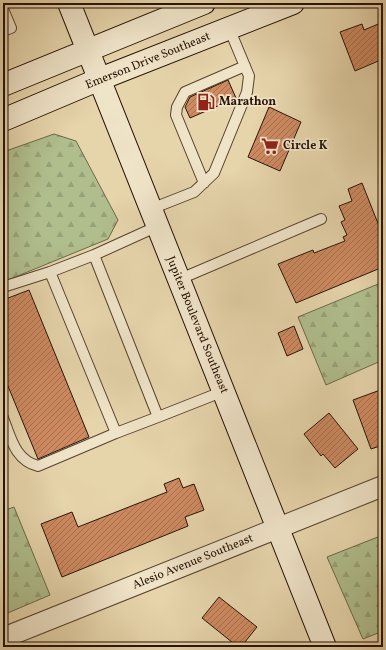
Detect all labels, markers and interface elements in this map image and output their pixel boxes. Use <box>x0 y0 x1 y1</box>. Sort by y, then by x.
street label: Emerson Drive Southeast <box>83 29 213 93</box>
fuel station icon: Marathon <box>196 92 216 112</box>
place label: Marathon <box>219 94 276 110</box>
supermarket icon: Circle K <box>260 136 280 156</box>
place label: Circle K <box>283 138 328 154</box>
street label: Jupiter Boulevard Southeast <box>162 254 232 396</box>
street label: Alesio Avenue Southeast <box>130 530 256 594</box>

